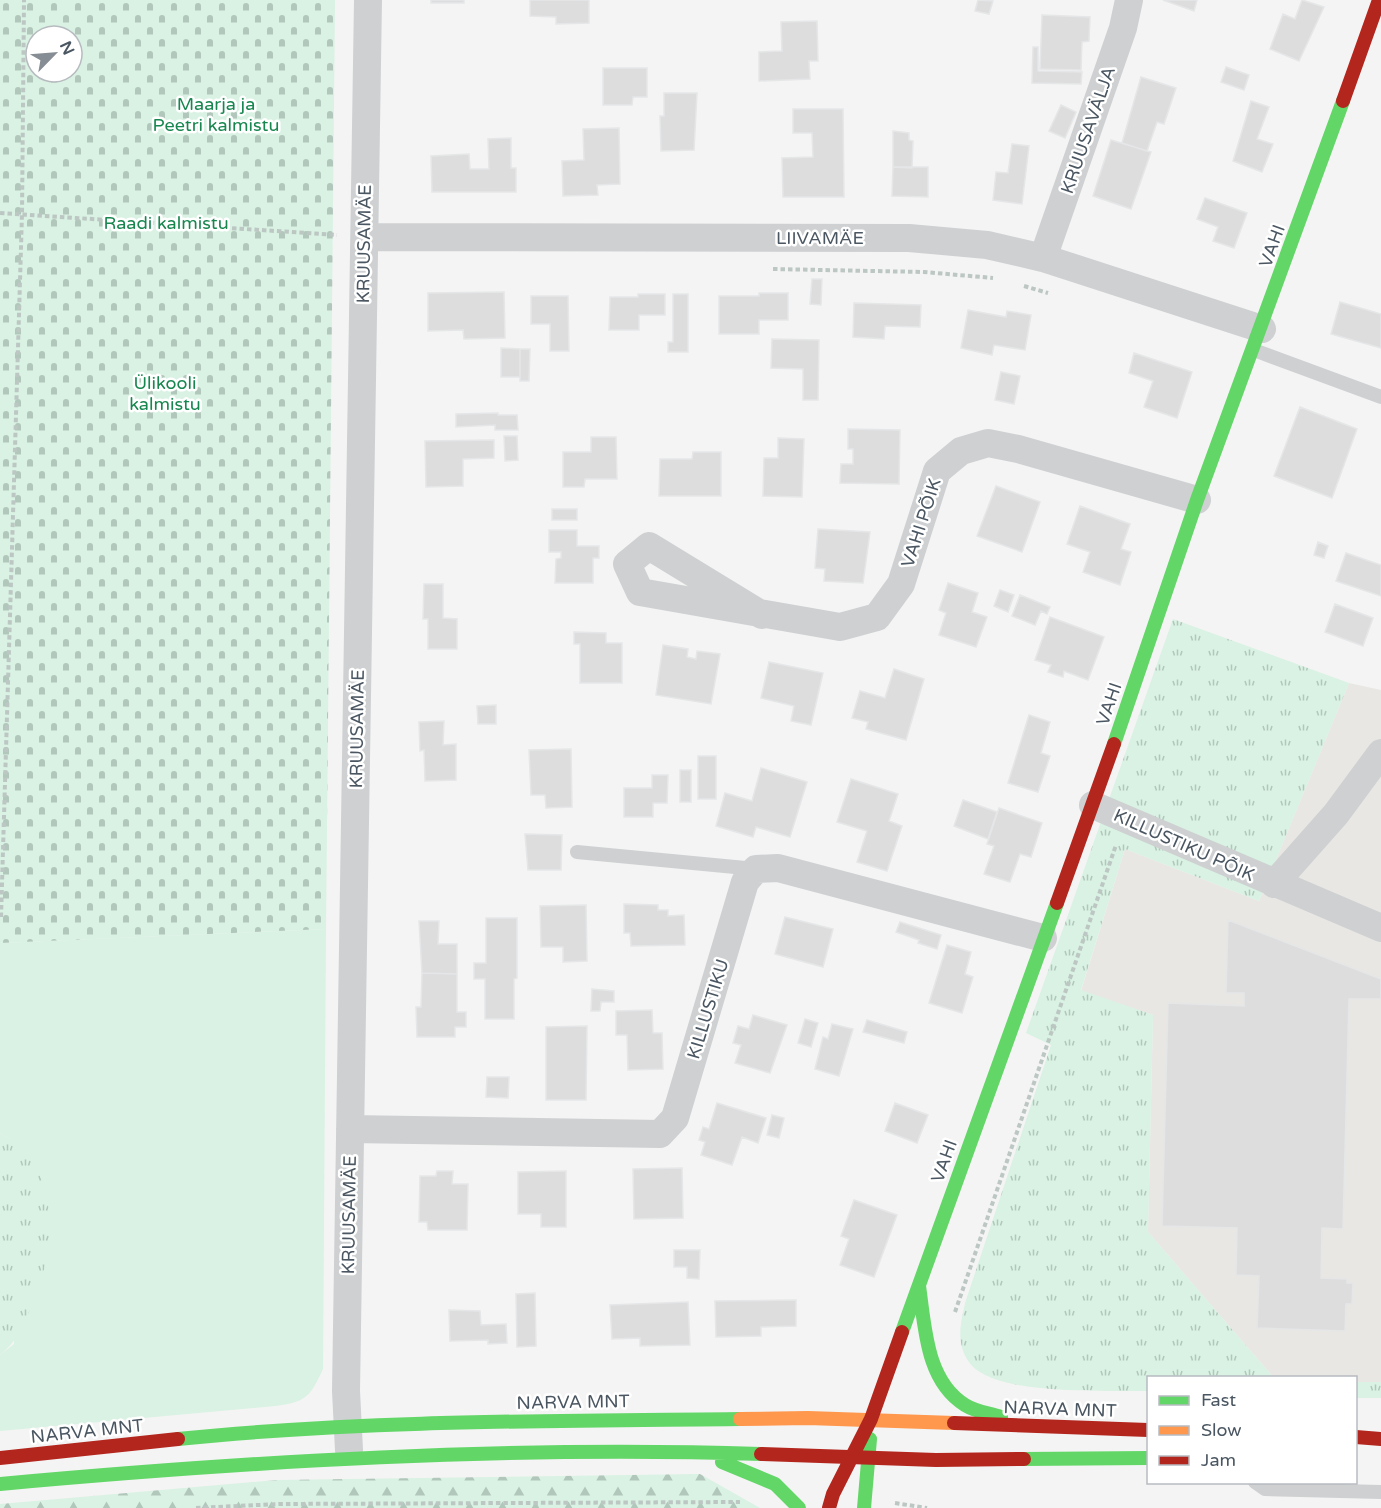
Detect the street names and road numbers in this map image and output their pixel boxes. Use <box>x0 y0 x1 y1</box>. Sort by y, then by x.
street label: KRUUSAVÄLJA <box>1056 63 1120 197</box>
street label: KRUUSAMÄE <box>352 184 376 304</box>
street label: VAHI <box>1254 222 1290 270</box>
street label: LIIVAMÄE <box>776 227 864 249</box>
street label: VAHI PÕIK <box>896 476 946 570</box>
street label: KRUUSAMÄE <box>345 669 369 789</box>
street label: VAHI <box>1091 680 1127 728</box>
street label: KILLUSTIKU PÕIK <box>1110 804 1258 886</box>
street label: KILLUSTIKU <box>682 956 734 1062</box>
street label: VAHI <box>926 1137 962 1185</box>
street label: KRUUSAMÄE <box>337 1155 361 1275</box>
street label: NARVA MNT <box>516 1390 630 1414</box>
street label: NARVA MNT <box>1003 1396 1117 1422</box>
street label: NARVA MNT <box>30 1414 145 1448</box>

